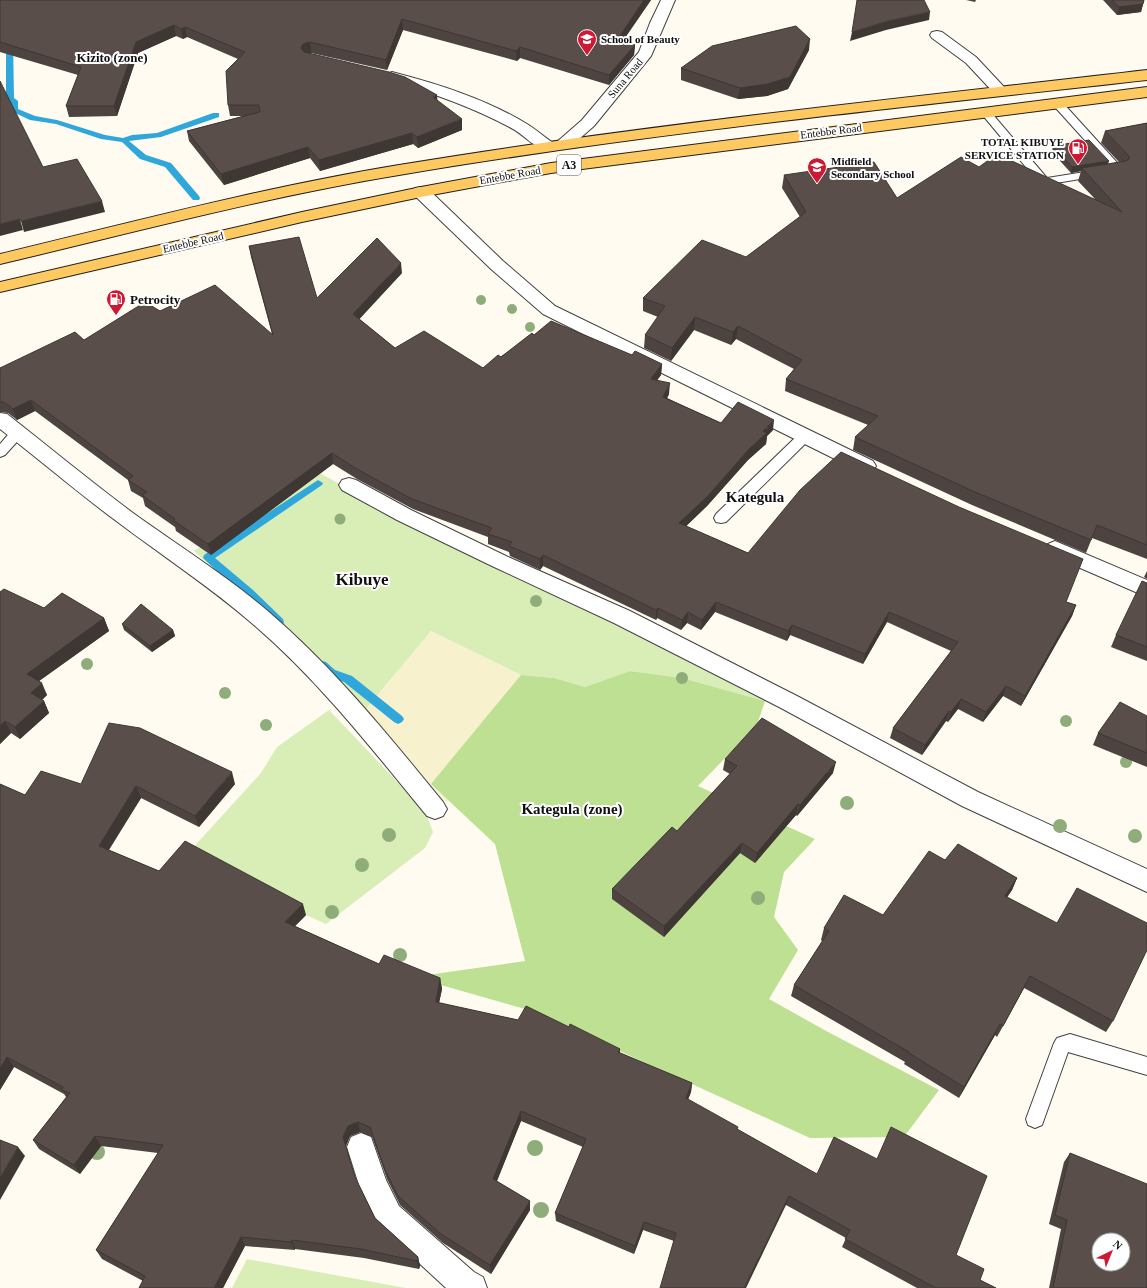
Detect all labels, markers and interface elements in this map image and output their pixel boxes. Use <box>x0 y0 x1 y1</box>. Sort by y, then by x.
school or university icon: School of Beauty <box>576 28 598 56</box>
place label: School of Beauty <box>601 33 680 45</box>
district label: Kizito (zone) <box>76 50 148 65</box>
street label: Suna Road <box>605 55 645 100</box>
street label: Entebbe Road <box>799 121 863 141</box>
place label: TOTAL KIBUYE SERVICE STATION <box>965 136 1064 161</box>
fuel station icon: TOTAL KIBUYE SERVICE STATION <box>1067 137 1089 165</box>
road number: A3 <box>557 155 581 175</box>
place label: Midfield Secondary School <box>831 155 914 180</box>
school or university icon: Midfield Secondary School <box>806 156 828 184</box>
street label: Entebbe Road <box>478 164 542 186</box>
street label: Entebbe Road <box>161 229 225 255</box>
fuel station icon: Petrocity <box>105 288 127 316</box>
place label: Petrocity <box>130 292 181 307</box>
district label: Kategula <box>726 489 785 505</box>
district label: Kibuye <box>336 570 389 589</box>
district label: Kategula (zone) <box>521 801 623 818</box>
north arrow <box>1091 1232 1131 1272</box>
text: N <box>1111 1238 1125 1252</box>

